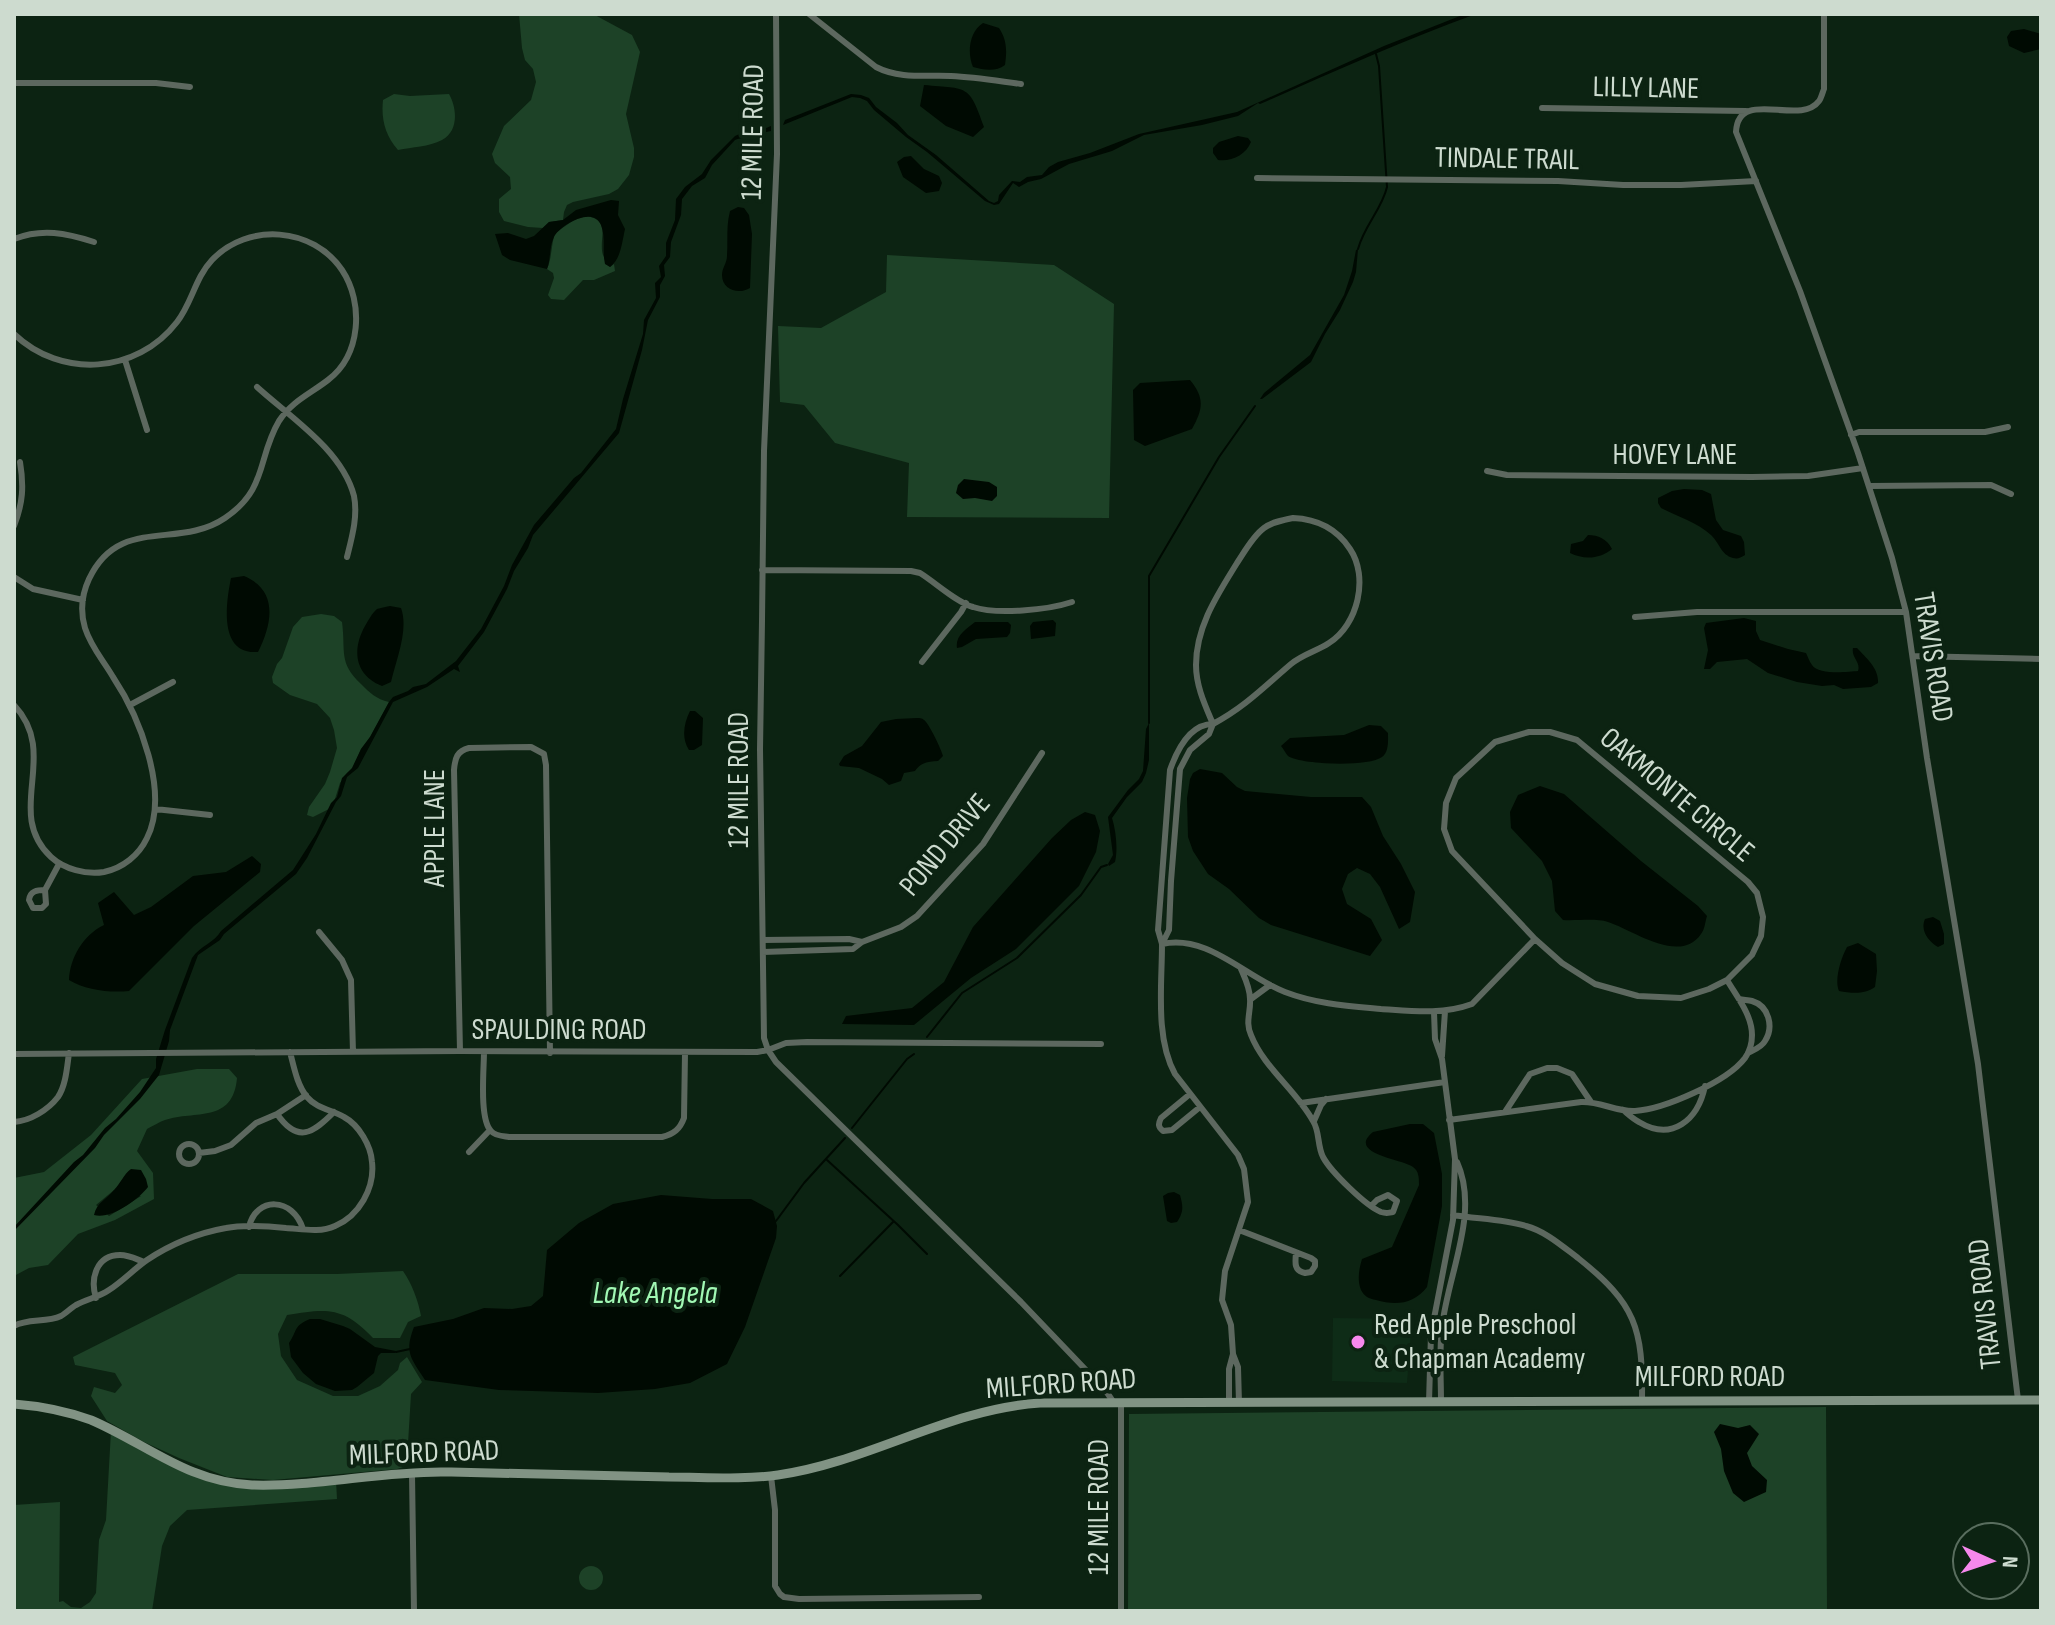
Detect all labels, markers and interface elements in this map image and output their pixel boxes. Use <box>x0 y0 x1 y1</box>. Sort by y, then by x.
street label: 12 MILE ROAD <box>734 64 772 200</box>
street label: LILLY LANE <box>1592 69 1700 107</box>
street label: TINDALE TRAIL <box>1434 140 1580 178</box>
street label: HOVEY LANE <box>1613 437 1737 473</box>
street label: TRAVIS ROAD <box>1905 590 1961 724</box>
street label: 12 MILE ROAD <box>721 712 757 848</box>
street label: OAKMONTE CIRCLE <box>1592 720 1762 870</box>
street label: APPLE LANE <box>417 769 453 888</box>
street label: POND DRIVE <box>892 786 998 904</box>
street label: SPAULDING ROAD <box>471 1012 647 1048</box>
street label: TRAVIS ROAD <box>1960 1237 2010 1371</box>
water label: Lake Angela <box>593 1274 717 1313</box>
place label: Red Apple Preschool & Chapman Academy <box>1374 1307 1586 1377</box>
marker: Red Apple Preschool & Chapman Academy <box>1349 1333 1367 1351</box>
street label: MILFORD ROAD <box>1635 1359 1785 1395</box>
street label: MILFORD ROAD <box>985 1361 1137 1407</box>
street label: MILFORD ROAD <box>348 1432 500 1474</box>
street label: 12 MILE ROAD <box>1081 1439 1117 1575</box>
north arrow <box>1951 1521 2031 1601</box>
text: N <box>1996 1555 2023 1569</box>

